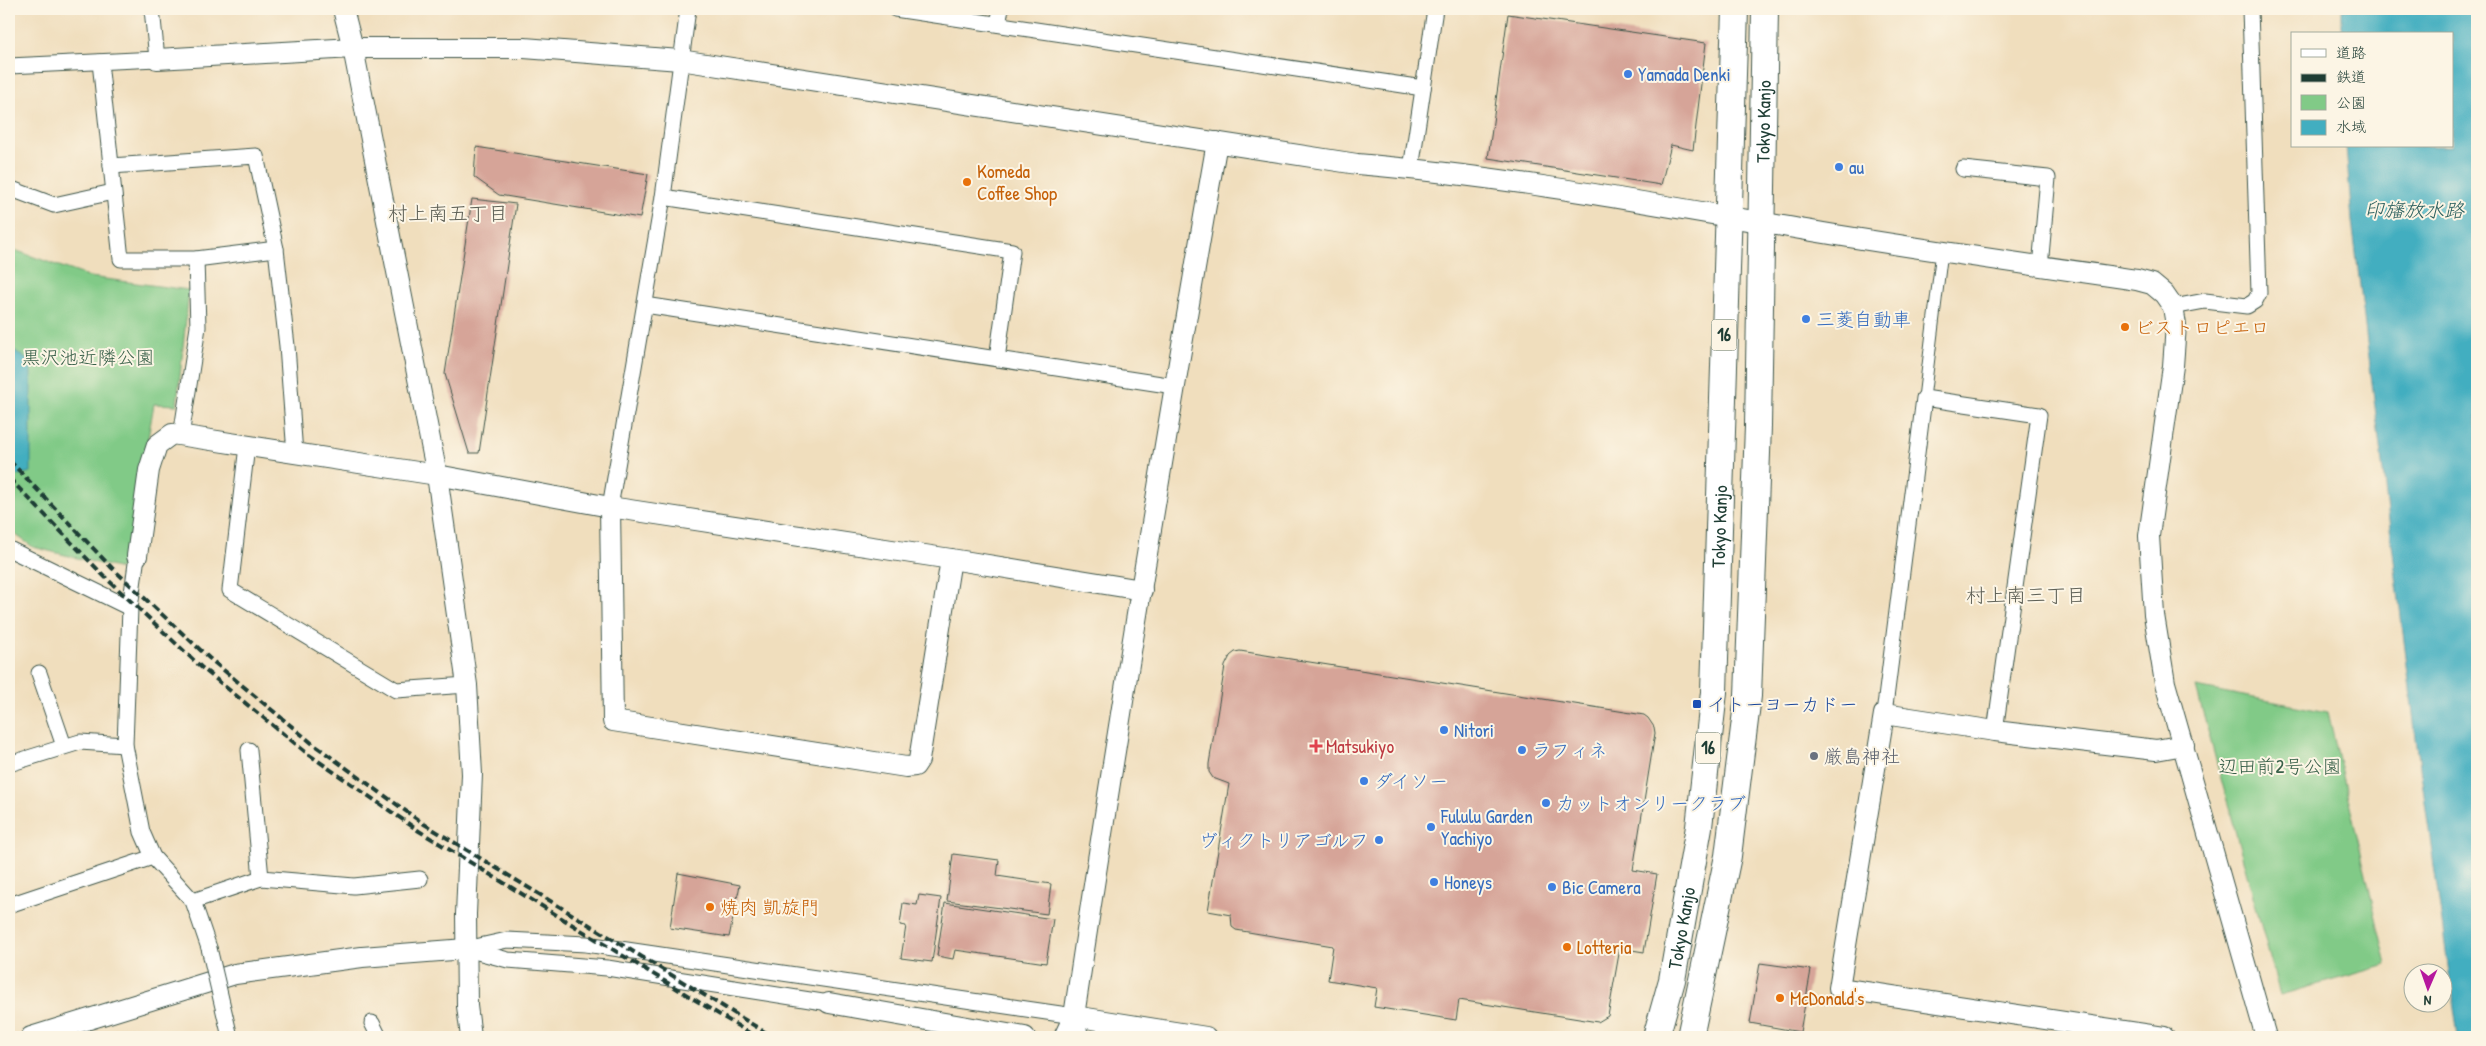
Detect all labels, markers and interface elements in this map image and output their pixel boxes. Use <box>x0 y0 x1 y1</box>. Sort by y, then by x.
legend <box>2291 32 2454 148</box>
text: 道路 <box>2336 42 2366 63</box>
place label: Yamada Denki <box>1638 61 1731 87</box>
text: 鉄道 <box>2336 66 2366 87</box>
marker: Yamada Denki <box>1622 68 1634 80</box>
street label: Tokyo Kanjo <box>1749 80 1777 163</box>
text: 公園 <box>2336 92 2366 113</box>
text: 水域 <box>2336 116 2366 137</box>
place label: au <box>1849 154 1864 180</box>
place label: Komeda Coffee Shop <box>977 158 1057 206</box>
marker: au <box>1833 161 1845 173</box>
marker: Komeda Coffee Shop <box>961 176 973 188</box>
water label: 印旛放水路 <box>2364 196 2465 223</box>
district label: 村上南五丁目 <box>388 199 508 226</box>
place label: 三菱自動車 <box>1816 306 1911 332</box>
marker: 三菱自動車 <box>1800 313 1812 325</box>
place label: ビストロピエロ <box>2135 314 2270 340</box>
road number: 16 <box>1712 320 1736 350</box>
marker: ビストロピエロ <box>2119 321 2131 333</box>
park label: 黒沢池近隣公園 <box>21 344 155 370</box>
street label: Tokyo Kanjo <box>1705 484 1733 568</box>
district label: 村上南三丁目 <box>1966 581 2086 608</box>
place label: イトーヨーカドー <box>1707 691 1858 717</box>
marker: イトーヨーカドー <box>1691 698 1703 710</box>
place label: Nitori <box>1454 717 1494 743</box>
marker: Nitori <box>1438 724 1450 736</box>
road number: 16 <box>1696 732 1720 764</box>
place label: Matsukiyo <box>1326 733 1394 759</box>
place label: ラフィネ <box>1532 737 1608 763</box>
marker: Matsukiyo <box>1310 740 1322 752</box>
place label: 厳島神社 <box>1824 743 1900 769</box>
marker: ラフィネ <box>1516 744 1528 756</box>
marker: 厳島神社 <box>1808 750 1820 762</box>
park label: 辺田前2号公園 <box>2219 753 2341 779</box>
place label: ダイソー <box>1374 768 1448 794</box>
marker: ダイソー <box>1358 775 1370 787</box>
place label: カットオンリークラブ <box>1556 790 1746 816</box>
marker: カットオンリークラブ <box>1540 797 1552 809</box>
place label: Fululu Garden Yachiyo <box>1440 803 1533 851</box>
marker: Fululu Garden Yachiyo <box>1425 821 1437 833</box>
place label: ヴィクトリアゴルフ <box>1199 827 1369 853</box>
marker: ヴィクトリアゴルフ <box>1373 834 1385 846</box>
place label: Honeys <box>1444 869 1492 895</box>
place label: Bic Camera <box>1562 874 1641 900</box>
marker: Honeys <box>1428 876 1440 888</box>
marker: Bic Camera <box>1546 881 1558 893</box>
street label: Tokyo Kanjo <box>1661 885 1701 971</box>
place label: 焼肉 凱旋門 <box>720 894 819 920</box>
marker: 焼肉 凱旋門 <box>704 901 716 913</box>
place label: Lotteria <box>1577 934 1632 960</box>
marker: Lotteria <box>1561 941 1573 953</box>
north arrow <box>2404 964 2454 1014</box>
place label: McDonald's <box>1790 985 1864 1011</box>
marker: McDonald's <box>1774 992 1786 1004</box>
text: N <box>2423 992 2432 1011</box>

